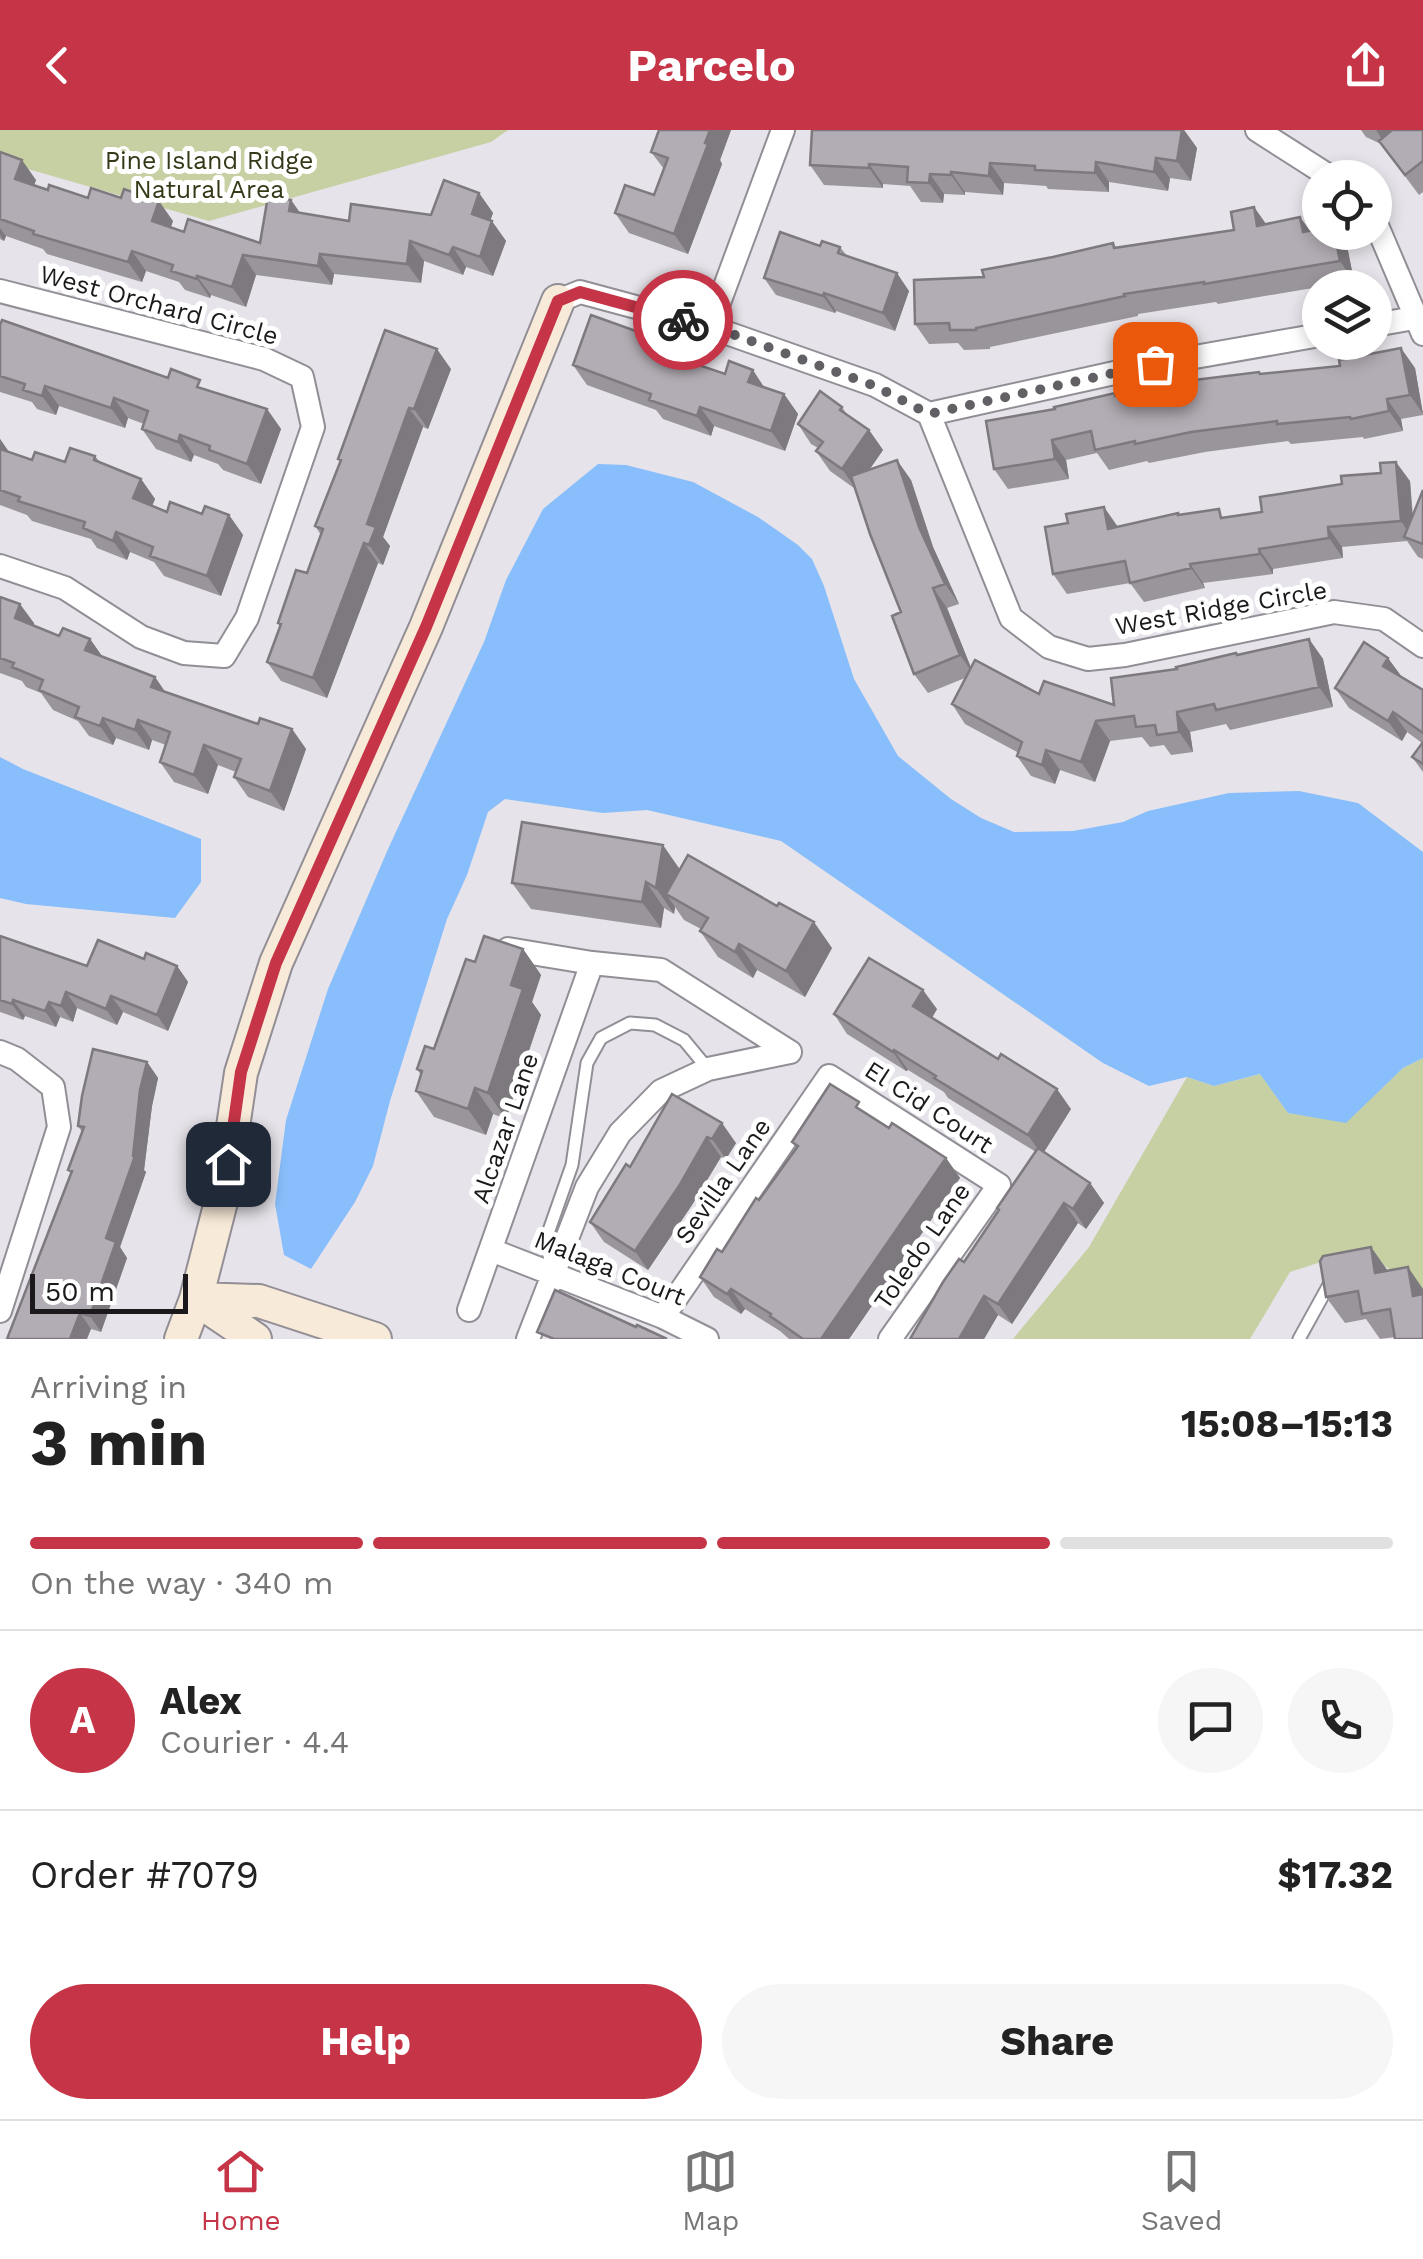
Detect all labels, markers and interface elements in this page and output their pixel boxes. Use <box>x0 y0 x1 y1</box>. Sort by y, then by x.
icon: back <box>30 38 85 93</box>
icon: share <box>1338 38 1393 93</box>
text: Parcelo <box>627 39 796 92</box>
park label: Pine Island Ridge Natural Area <box>105 146 313 204</box>
map controls <box>1302 160 1392 360</box>
button: locate <box>1302 160 1392 250</box>
street label: West Orchard Circle <box>37 259 281 351</box>
courier <box>633 270 733 370</box>
button: layers <box>1302 270 1392 360</box>
icon: bike <box>656 293 711 348</box>
pin <box>1113 322 1198 407</box>
icon: bag <box>1128 337 1183 392</box>
street label: West Ridge Circle <box>1113 575 1329 641</box>
street label: Alcazar Lane <box>466 1049 544 1207</box>
street label: El Cid Court <box>860 1055 999 1159</box>
street label: Sevilla Lane <box>669 1113 777 1249</box>
pin <box>186 1122 271 1207</box>
icon: home <box>201 1137 256 1192</box>
street label: Toledo Lane <box>868 1177 976 1315</box>
street label: Malaga Court <box>530 1225 690 1312</box>
scale bar <box>30 1269 188 1314</box>
text: 50 m <box>45 1275 115 1308</box>
text: Arriving in <box>30 1368 187 1406</box>
text: 15:08–15:13 <box>1181 1402 1393 1446</box>
text: 3 min <box>30 1405 208 1481</box>
text: On the way · 340 m <box>30 1564 334 1602</box>
button: chat <box>1158 1668 1263 1773</box>
button: phone <box>1288 1668 1393 1773</box>
text: Alex <box>160 1679 242 1723</box>
text: A <box>70 1698 95 1742</box>
text: Courier · 4.4 <box>160 1723 349 1761</box>
text: Order #7079 <box>30 1853 259 1897</box>
text: $17.32 <box>1277 1853 1393 1897</box>
button: Help <box>30 1984 702 2099</box>
button: Share <box>722 1984 1393 2099</box>
tab: Home <box>201 2144 281 2237</box>
tab: Map <box>682 2144 739 2237</box>
tab: Saved <box>1141 2144 1222 2237</box>

